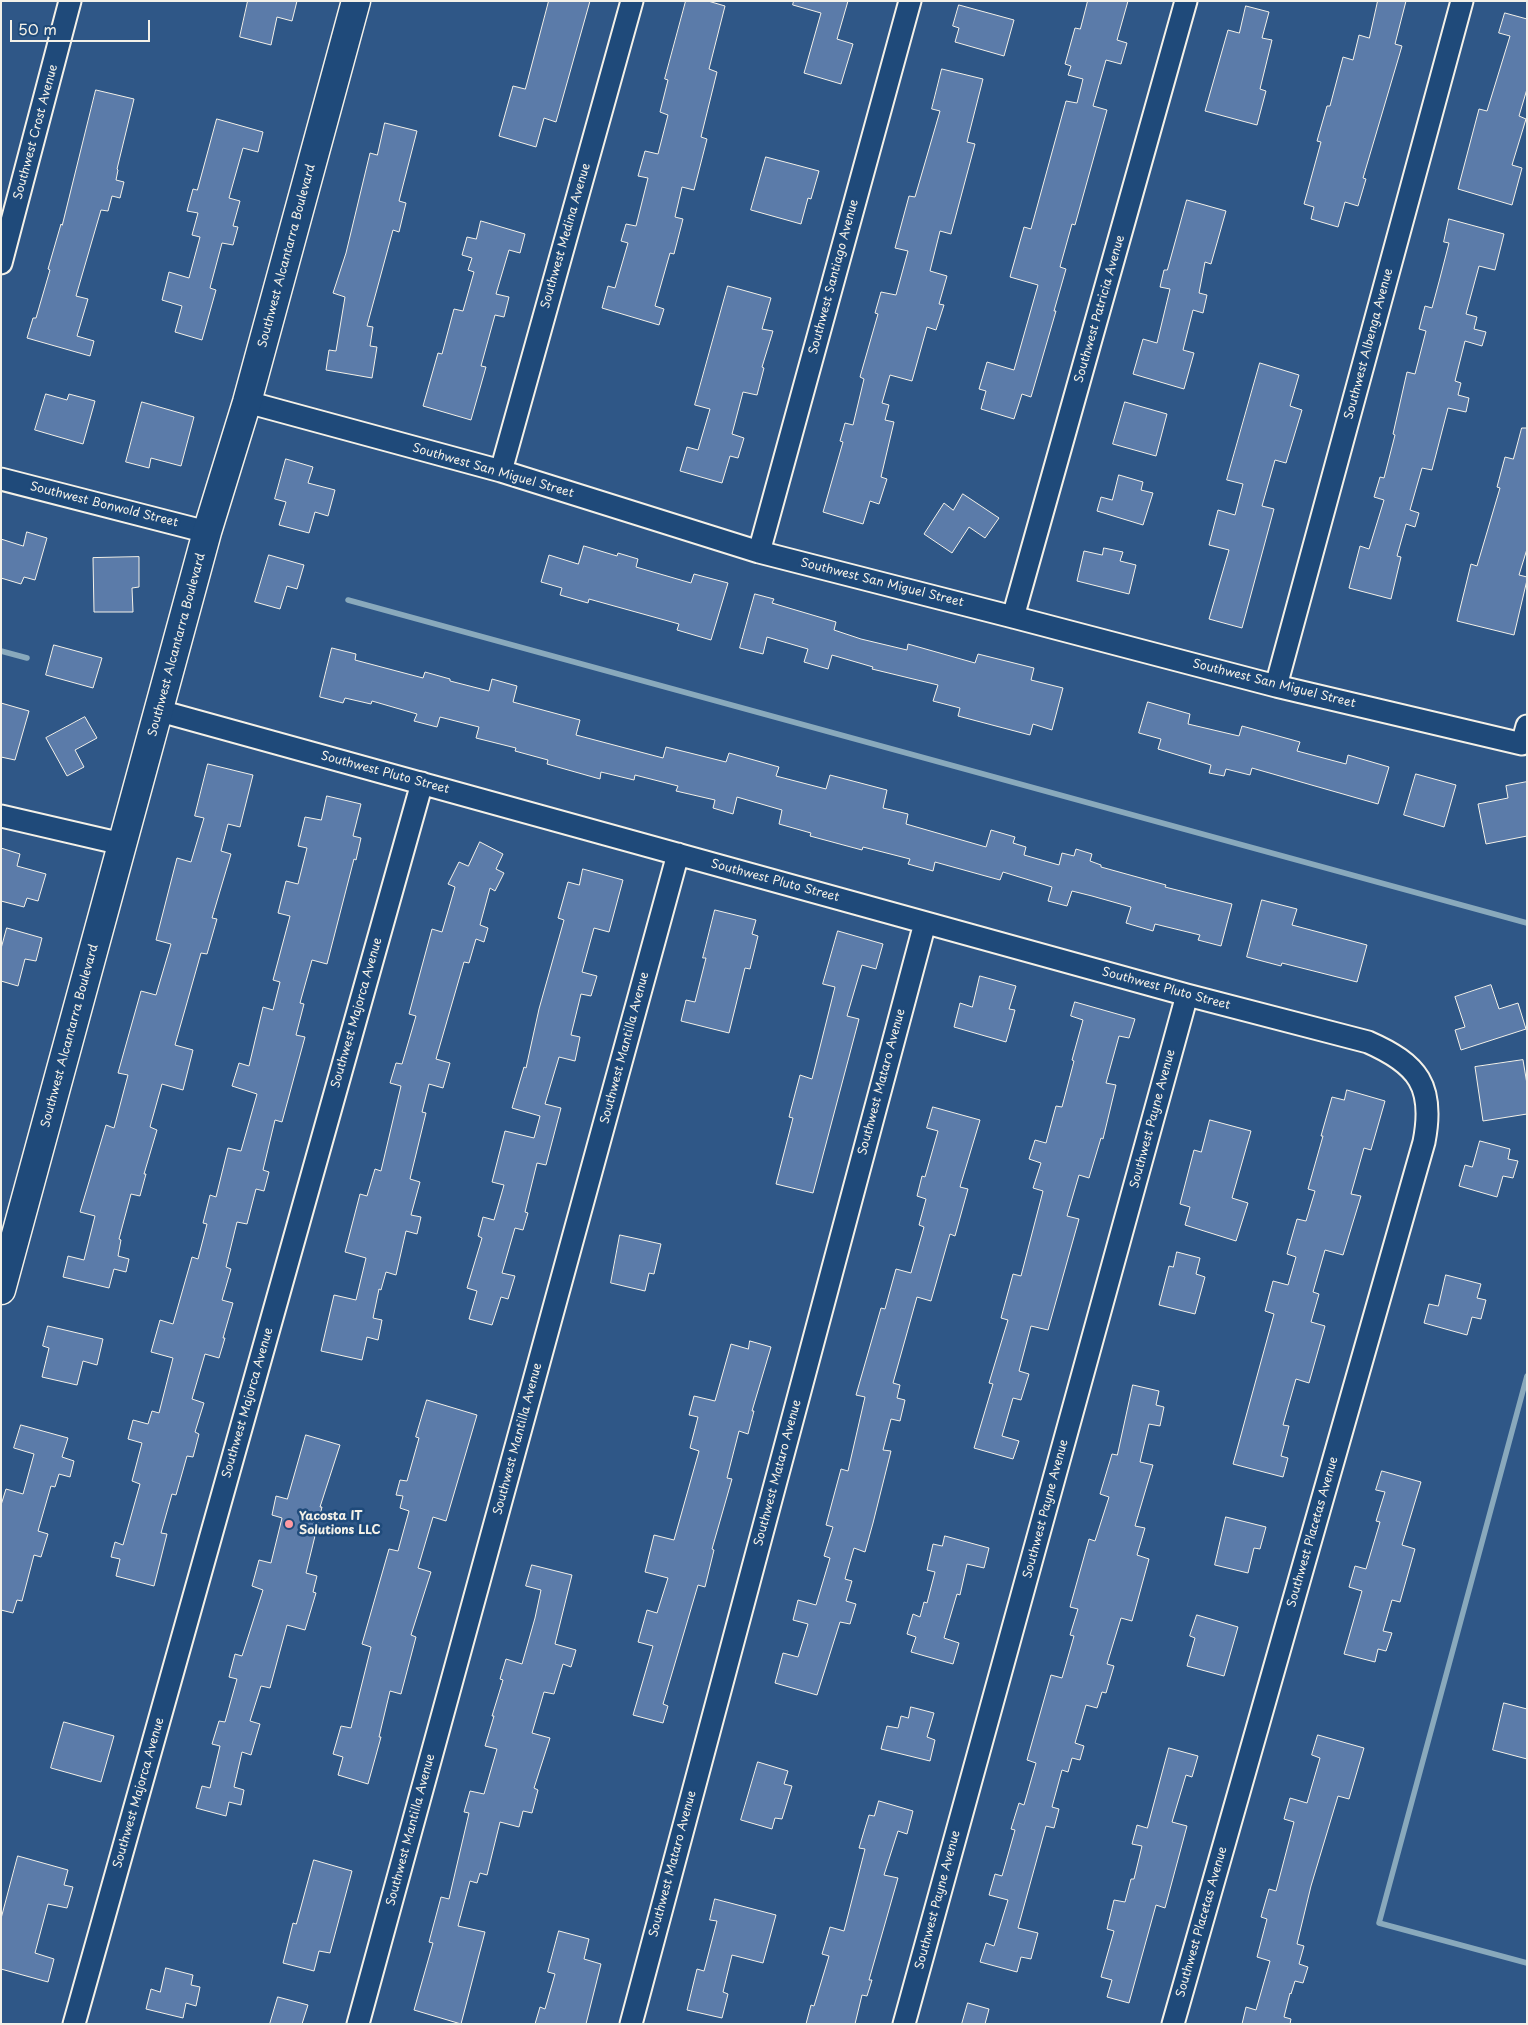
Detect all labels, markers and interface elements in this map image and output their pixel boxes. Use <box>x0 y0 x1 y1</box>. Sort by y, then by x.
scale bar <box>12 10 152 42</box>
text: 50 m <box>18 17 57 40</box>
street label: Southwest Crost Avenue <box>11 63 61 201</box>
street label: Southwest Medina Avenue <box>538 162 594 310</box>
street label: Southwest Alcantarra Boulevard <box>256 163 318 349</box>
street label: Southwest Santiago Avenue <box>806 198 862 356</box>
street label: Southwest Patricia Avenue <box>1072 234 1128 384</box>
street label: Southwest Albenga Avenue <box>1342 267 1396 421</box>
street label: Southwest San Miguel Street <box>411 441 575 501</box>
street label: Southwest Bonwold Street <box>28 480 180 530</box>
street label: Southwest Alcantarra Boulevard <box>146 552 208 738</box>
street label: Southwest San Miguel Street <box>799 556 965 610</box>
street label: Southwest San Miguel Street <box>1191 657 1357 711</box>
street label: Southwest Pluto Street <box>319 749 451 797</box>
street label: Southwest Pluto Street <box>709 857 841 905</box>
street label: Southwest Majorca Avenue <box>329 936 385 1090</box>
street label: Southwest Alcantarra Boulevard <box>39 943 101 1129</box>
street label: Southwest Pluto Street <box>1100 965 1232 1013</box>
street label: Southwest Mantilla Avenue <box>598 970 652 1126</box>
street label: Southwest Mataro Avenue <box>856 1007 908 1157</box>
street label: Southwest Payne Avenue <box>1127 1048 1179 1190</box>
street label: Southwest Majorca Avenue <box>220 1326 276 1480</box>
street label: Southwest Mantilla Avenue <box>491 1361 545 1517</box>
street label: Southwest Mataro Avenue <box>752 1398 804 1548</box>
street label: Southwest Payne Avenue <box>1020 1438 1072 1580</box>
street label: Southwest Placetas Avenue <box>1285 1455 1341 1609</box>
place label: Yacosta IT Solutions LLC <box>299 1510 381 1538</box>
marker: Yacosta IT Solutions LLC <box>283 1518 295 1530</box>
street label: Southwest Majorca Avenue <box>111 1716 167 1870</box>
street label: Southwest Mantilla Avenue <box>384 1752 438 1908</box>
street label: Southwest Mataro Avenue <box>647 1789 699 1939</box>
street label: Southwest Payne Avenue <box>912 1829 964 1971</box>
street label: Southwest Placetas Avenue <box>1174 1845 1230 1999</box>

